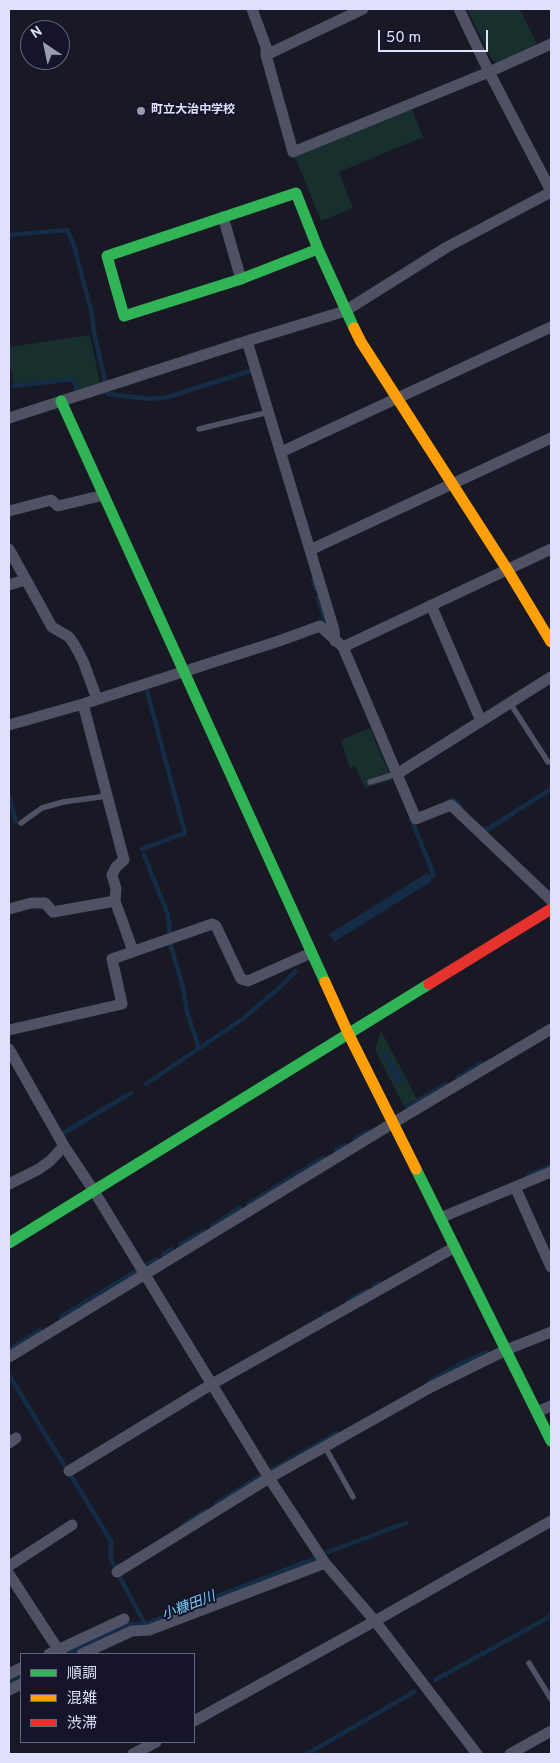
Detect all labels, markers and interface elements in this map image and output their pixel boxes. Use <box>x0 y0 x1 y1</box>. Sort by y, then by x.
north arrow <box>20 20 70 70</box>
scale bar <box>380 20 490 52</box>
text: N <box>28 23 46 43</box>
text: 50 m <box>386 29 421 48</box>
place label: 町立大治中学校 <box>151 104 235 118</box>
marker: 町立大治中学校 <box>135 105 147 117</box>
water label: 小糠田川 <box>160 1589 218 1625</box>
legend <box>20 1653 195 1743</box>
text: 順調 <box>67 1665 97 1684</box>
text: 混雑 <box>67 1690 97 1709</box>
text: 渋滞 <box>67 1715 97 1734</box>

